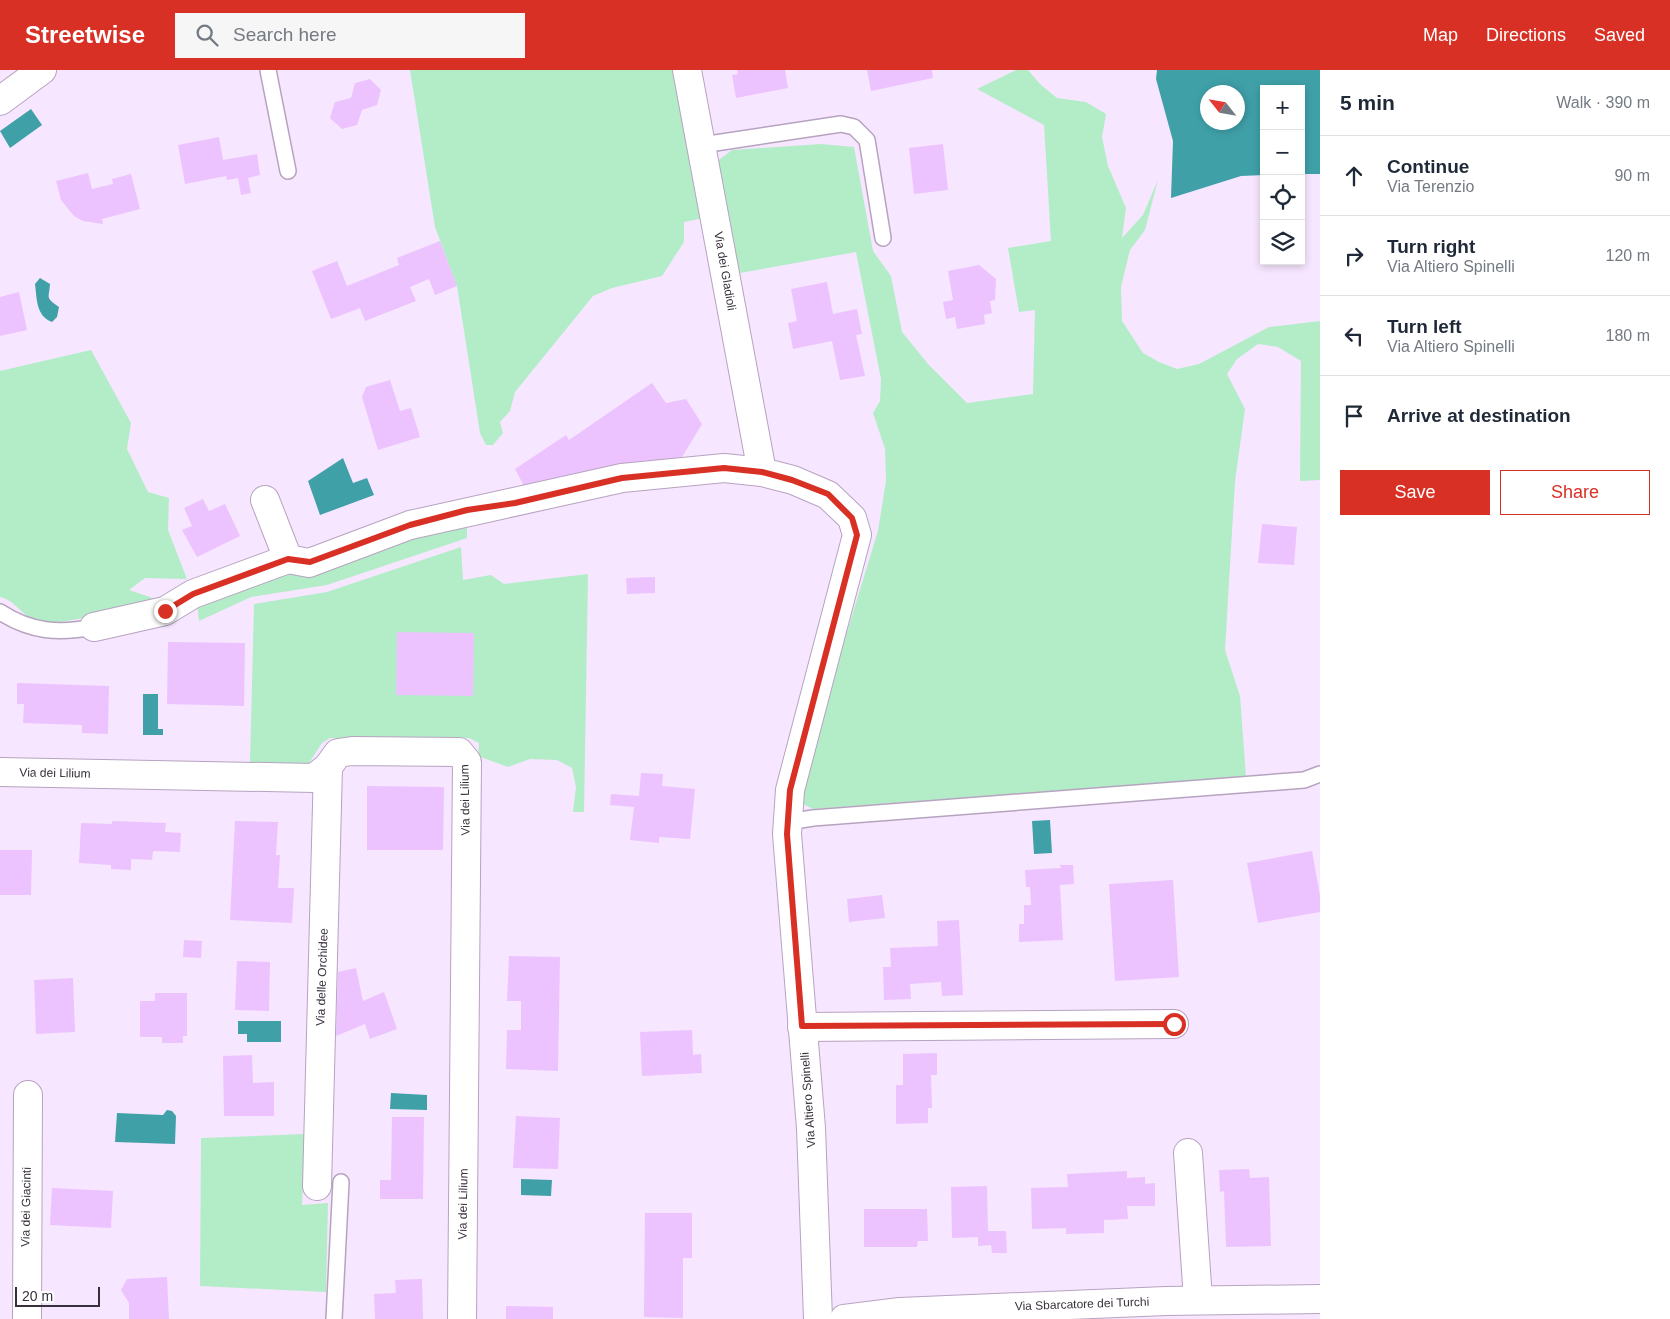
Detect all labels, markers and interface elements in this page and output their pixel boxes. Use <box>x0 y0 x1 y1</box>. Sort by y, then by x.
search box <box>175 13 525 58</box>
text: Streetwise <box>25 21 145 48</box>
icon: search <box>193 21 221 49</box>
text: Search here <box>233 24 337 45</box>
text: Map <box>1423 25 1458 45</box>
text: Directions <box>1486 25 1566 45</box>
text: Saved <box>1594 25 1645 45</box>
north arrow <box>1200 85 1245 130</box>
map controls <box>1260 85 1305 265</box>
button: + <box>1260 85 1305 130</box>
text: 5 min <box>1340 91 1395 114</box>
text: Walk · 390 m <box>1556 94 1650 111</box>
button: − <box>1260 130 1305 175</box>
text: Continue <box>1387 156 1469 177</box>
icon: ahead <box>1340 162 1368 190</box>
text: 90 m <box>1614 167 1650 184</box>
button: locate <box>1260 175 1305 220</box>
text: Via Terenzio <box>1387 178 1474 195</box>
button: layers <box>1260 220 1305 265</box>
street label: Via dei Gladioli <box>711 230 739 312</box>
text: Turn right <box>1387 236 1475 257</box>
icon: right <box>1340 242 1368 270</box>
text: 120 m <box>1606 247 1650 264</box>
text: Via Altiero Spinelli <box>1387 258 1515 275</box>
text: Turn left <box>1387 316 1462 337</box>
icon: left <box>1340 322 1368 350</box>
text: 180 m <box>1606 327 1650 344</box>
text: Via Altiero Spinelli <box>1387 338 1515 355</box>
icon: arrive <box>1340 402 1368 430</box>
text: Arrive at destination <box>1387 405 1571 426</box>
button: Save <box>1340 470 1490 515</box>
button: Share <box>1500 470 1650 515</box>
route end <box>154 600 177 623</box>
street label: Via dei Lilium <box>457 764 473 836</box>
street label: Via dei Lilium <box>19 765 91 781</box>
street label: Via delle Orchidee <box>313 928 331 1026</box>
route start <box>1163 1013 1186 1036</box>
street label: Via Altiero Spinelli <box>798 1052 818 1148</box>
street label: Via dei Giacinti <box>18 1167 34 1247</box>
street label: Via dei Lilium <box>455 1168 471 1240</box>
scale bar <box>15 1284 100 1307</box>
text: 20 m <box>22 1288 53 1304</box>
street label: Via Sbarcatore dei Turchi <box>1015 1295 1149 1313</box>

